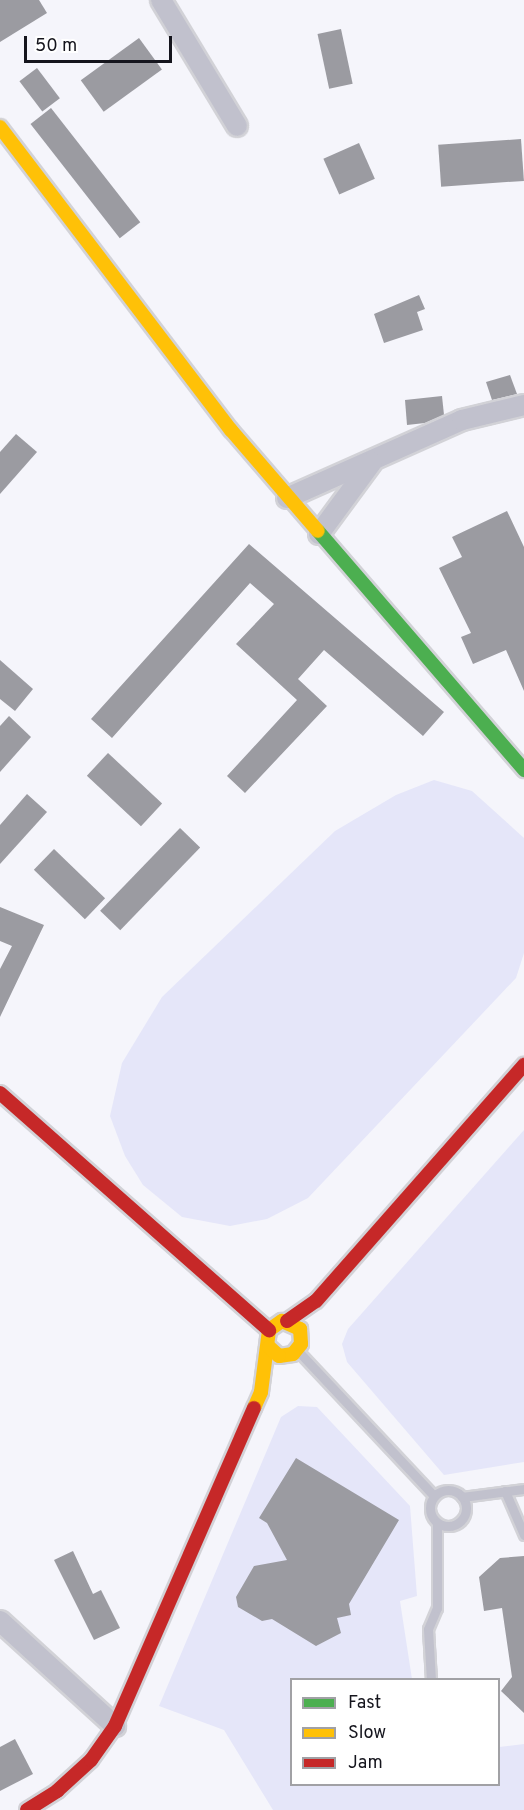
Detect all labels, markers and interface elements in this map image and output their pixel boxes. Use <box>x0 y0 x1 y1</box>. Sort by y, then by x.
scale bar <box>27 24 176 62</box>
text: 50 m <box>35 35 77 58</box>
legend <box>290 1678 500 1786</box>
text: Fast <box>348 1692 381 1715</box>
text: Slow <box>348 1722 386 1745</box>
text: Jam <box>348 1752 383 1775</box>

